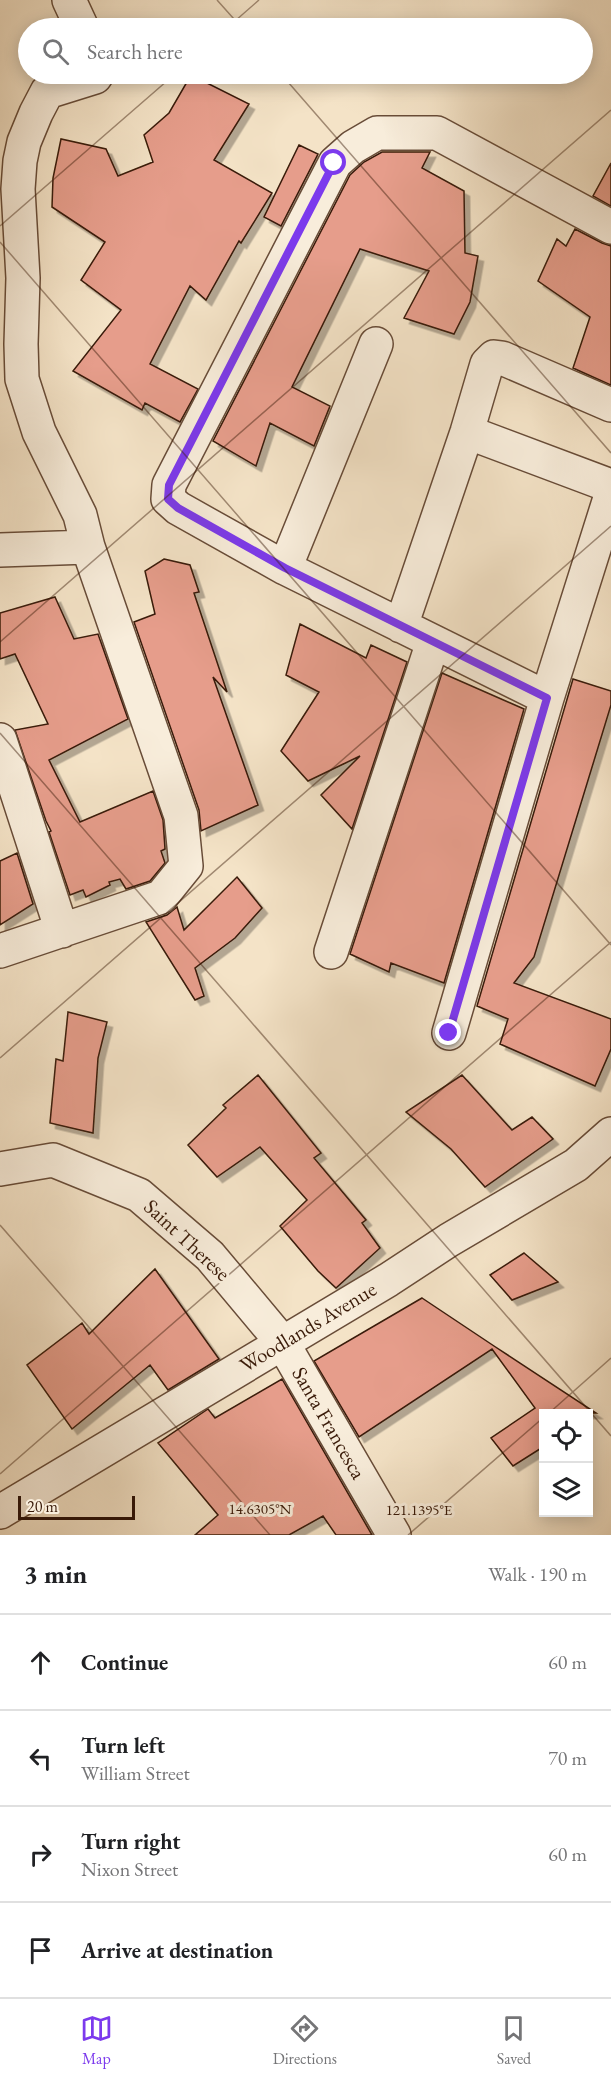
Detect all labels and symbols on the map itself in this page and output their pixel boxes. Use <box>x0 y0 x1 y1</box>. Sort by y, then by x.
route start <box>320 149 346 175</box>
route end <box>435 1019 461 1045</box>
street label: Saint Therese <box>138 1193 236 1286</box>
street label: Woodlands Avenue <box>234 1275 381 1378</box>
street label: Santa Francesca <box>286 1362 373 1484</box>
scale bar <box>18 1493 135 1520</box>
text: 14.6305°N <box>229 1499 292 1518</box>
text: 121.1395°E <box>386 1500 453 1519</box>

